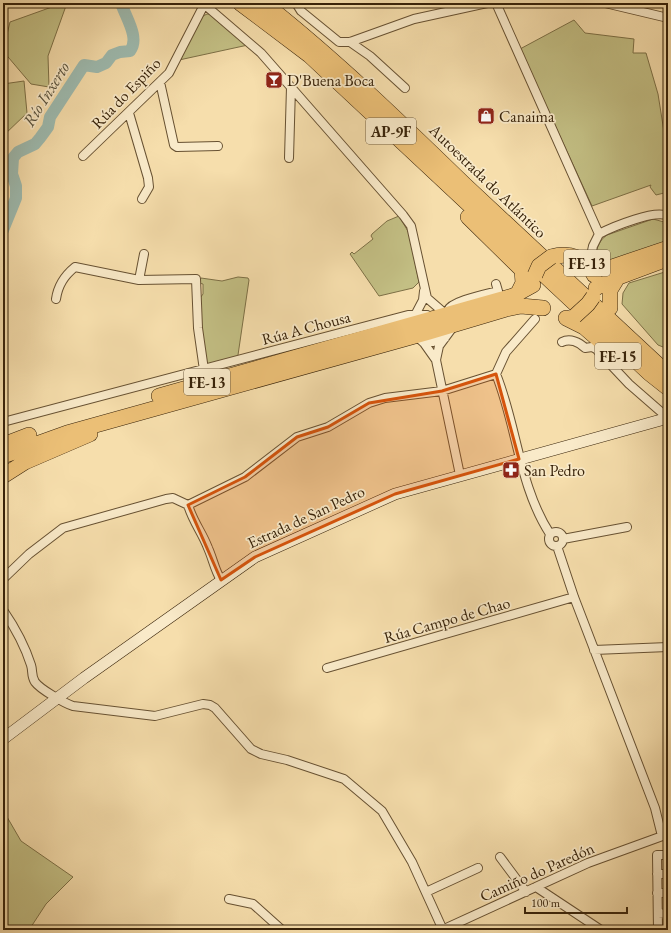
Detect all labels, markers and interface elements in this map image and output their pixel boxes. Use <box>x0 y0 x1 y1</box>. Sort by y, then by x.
street label: Rúa do Espiño <box>87 53 165 133</box>
water label: Río Inxerto <box>17 57 75 131</box>
bar icon: D'Buena Boca <box>264 70 284 90</box>
place label: D'Buena Boca <box>287 70 375 91</box>
shop icon: Canaima <box>476 106 496 126</box>
place label: Canaima <box>499 106 555 127</box>
road number: AP-9F <box>366 118 416 144</box>
street label: Autoestrada do Atlántico <box>424 119 551 243</box>
road number: FE-13 <box>564 250 610 276</box>
street label: Rúa A Chousa <box>259 306 353 350</box>
road number: FE-15 <box>595 343 641 369</box>
road number: FE-13 <box>184 369 230 395</box>
pharmacy icon: San Pedro <box>501 460 521 480</box>
place label: San Pedro <box>524 460 585 481</box>
street label: Estrada de San Pedro <box>244 481 368 553</box>
street label: Rúa Campo de Chao <box>381 592 513 648</box>
street label: Camiño do Paredón <box>476 837 598 907</box>
scale bar <box>525 889 627 915</box>
text: 100 m <box>531 895 561 911</box>

